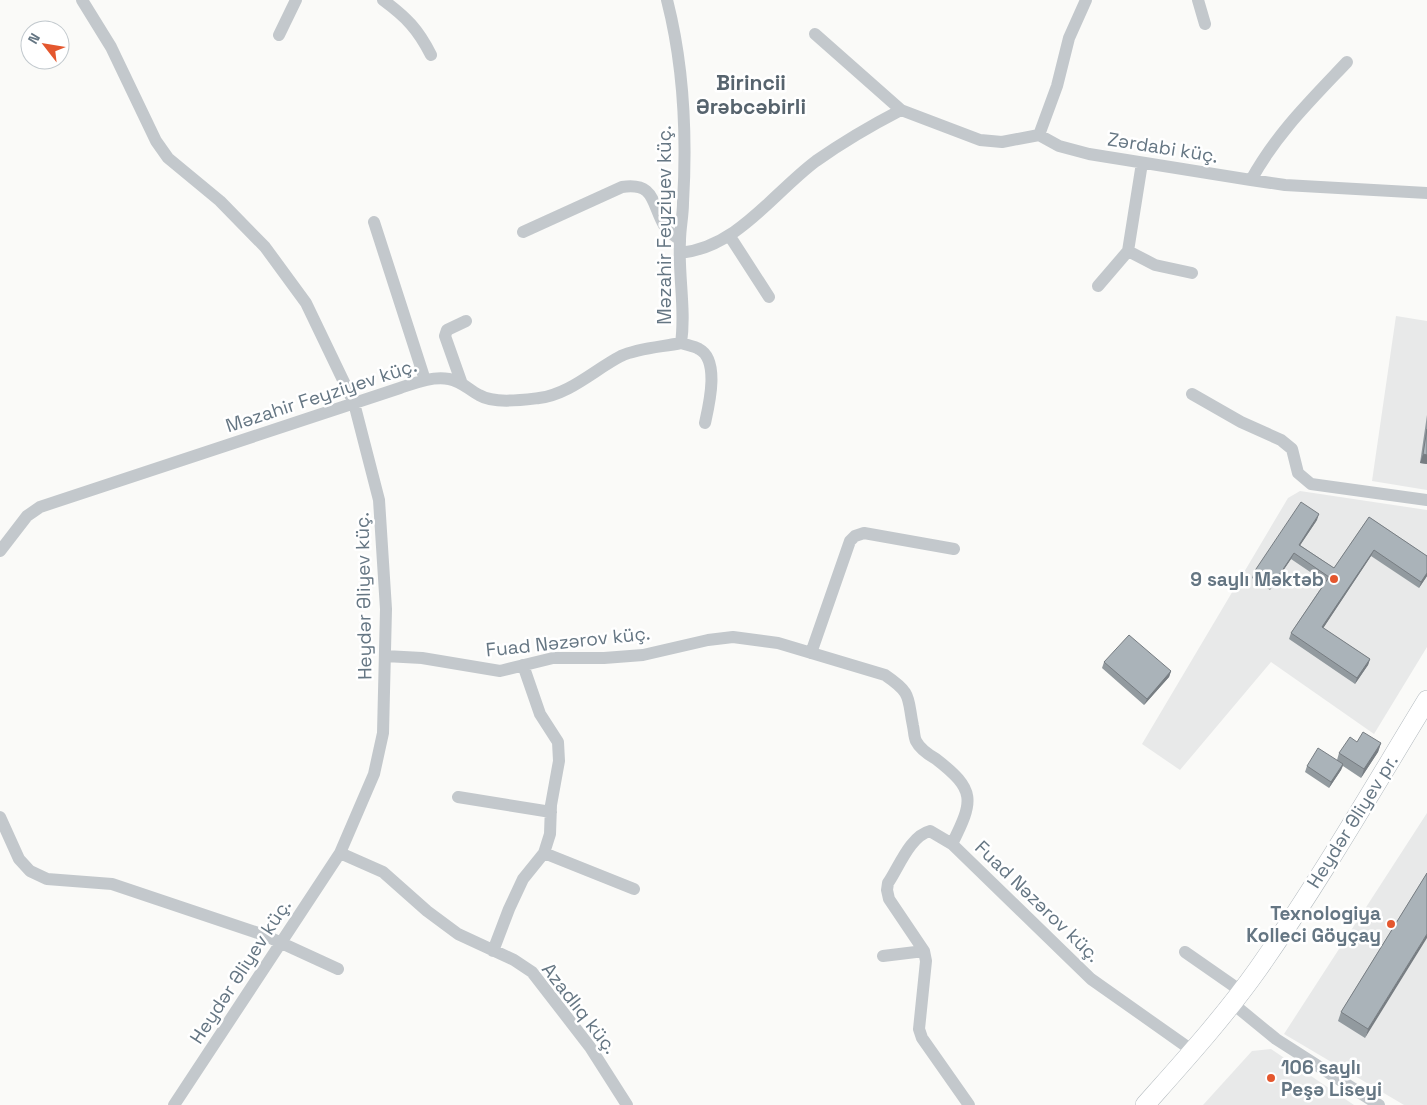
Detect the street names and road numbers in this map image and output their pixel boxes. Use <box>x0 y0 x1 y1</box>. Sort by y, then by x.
street label: Məzahir Feyziyev küç. <box>652 125 677 325</box>
street label: Zərdabi küç. <box>1106 126 1220 169</box>
street label: Məzahir Feyziyev küç. <box>222 353 420 438</box>
street label: Heydər Əliyev küç. <box>350 512 377 680</box>
street label: Fuad Nəzərov küç. <box>485 620 651 663</box>
street label: Heydər Əliyev pr. <box>1301 750 1404 893</box>
street label: Fuad Nəzərov küç. <box>970 835 1106 968</box>
street label: Heydər Əliyev küç. <box>184 894 297 1049</box>
street label: Azadlıq küç. <box>536 958 623 1059</box>

